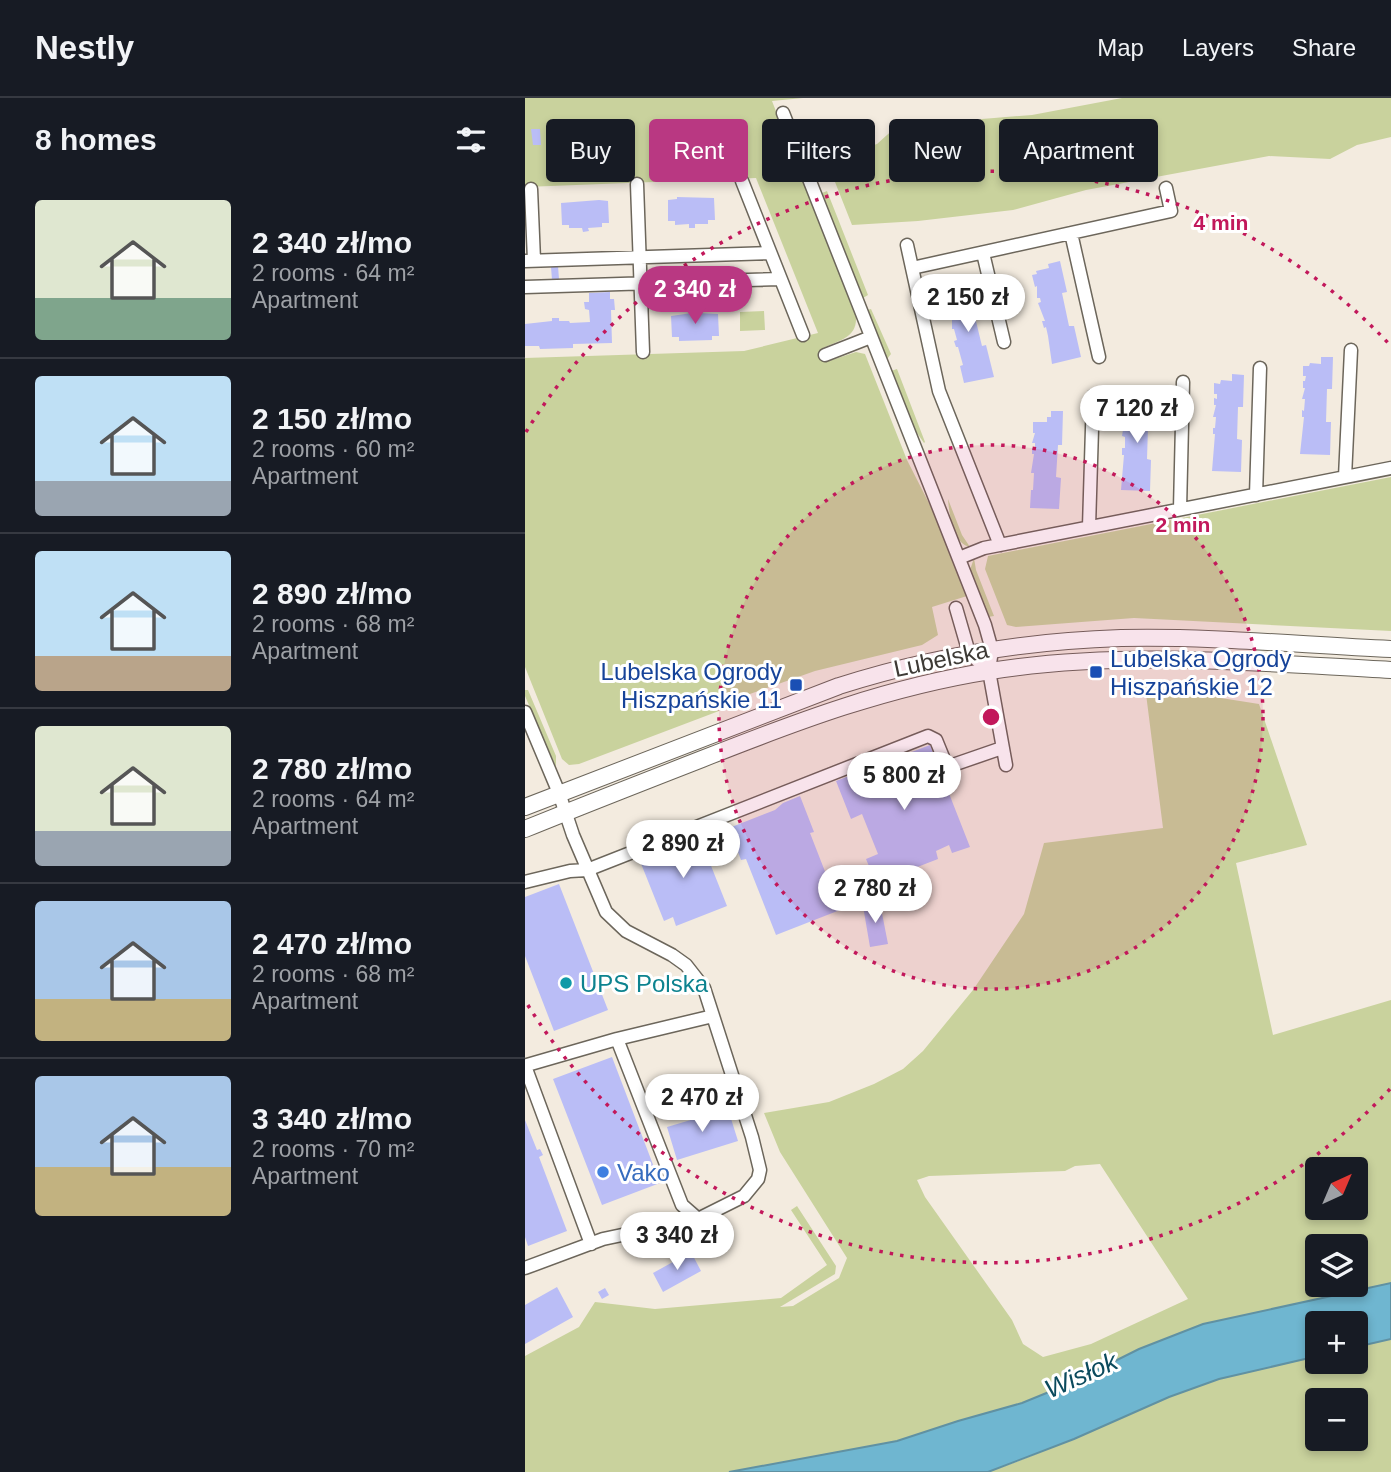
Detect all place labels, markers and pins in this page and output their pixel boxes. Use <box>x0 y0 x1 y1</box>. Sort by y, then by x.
pin: 2 340 zł <box>623 266 767 326</box>
pin: 2 150 zł <box>896 274 1040 334</box>
pin: 7 120 zł <box>1065 386 1209 445</box>
place label: Lubelska Ogrody Hiszpańskie 12 <box>1110 645 1291 700</box>
place label: Lubelska Ogrody Hiszpańskie 11 <box>601 658 782 713</box>
marker: Lubelska Ogrody Hiszpańskie 12 <box>1088 664 1104 680</box>
marker: Lubelska Ogrody Hiszpańskie 11 <box>788 677 804 693</box>
centre of rings <box>979 705 1003 729</box>
pin: 5 800 zł <box>832 752 976 812</box>
pin: 2 890 zł <box>611 820 755 880</box>
pin: 2 780 zł <box>803 866 947 925</box>
place label: UPS Polska <box>580 970 709 997</box>
marker: UPS Polska <box>558 975 574 991</box>
pin: 2 470 zł <box>630 1074 774 1134</box>
place label: Vako <box>617 1159 670 1186</box>
marker: Vako <box>595 1164 611 1180</box>
pin: 3 340 zł <box>605 1212 749 1272</box>

